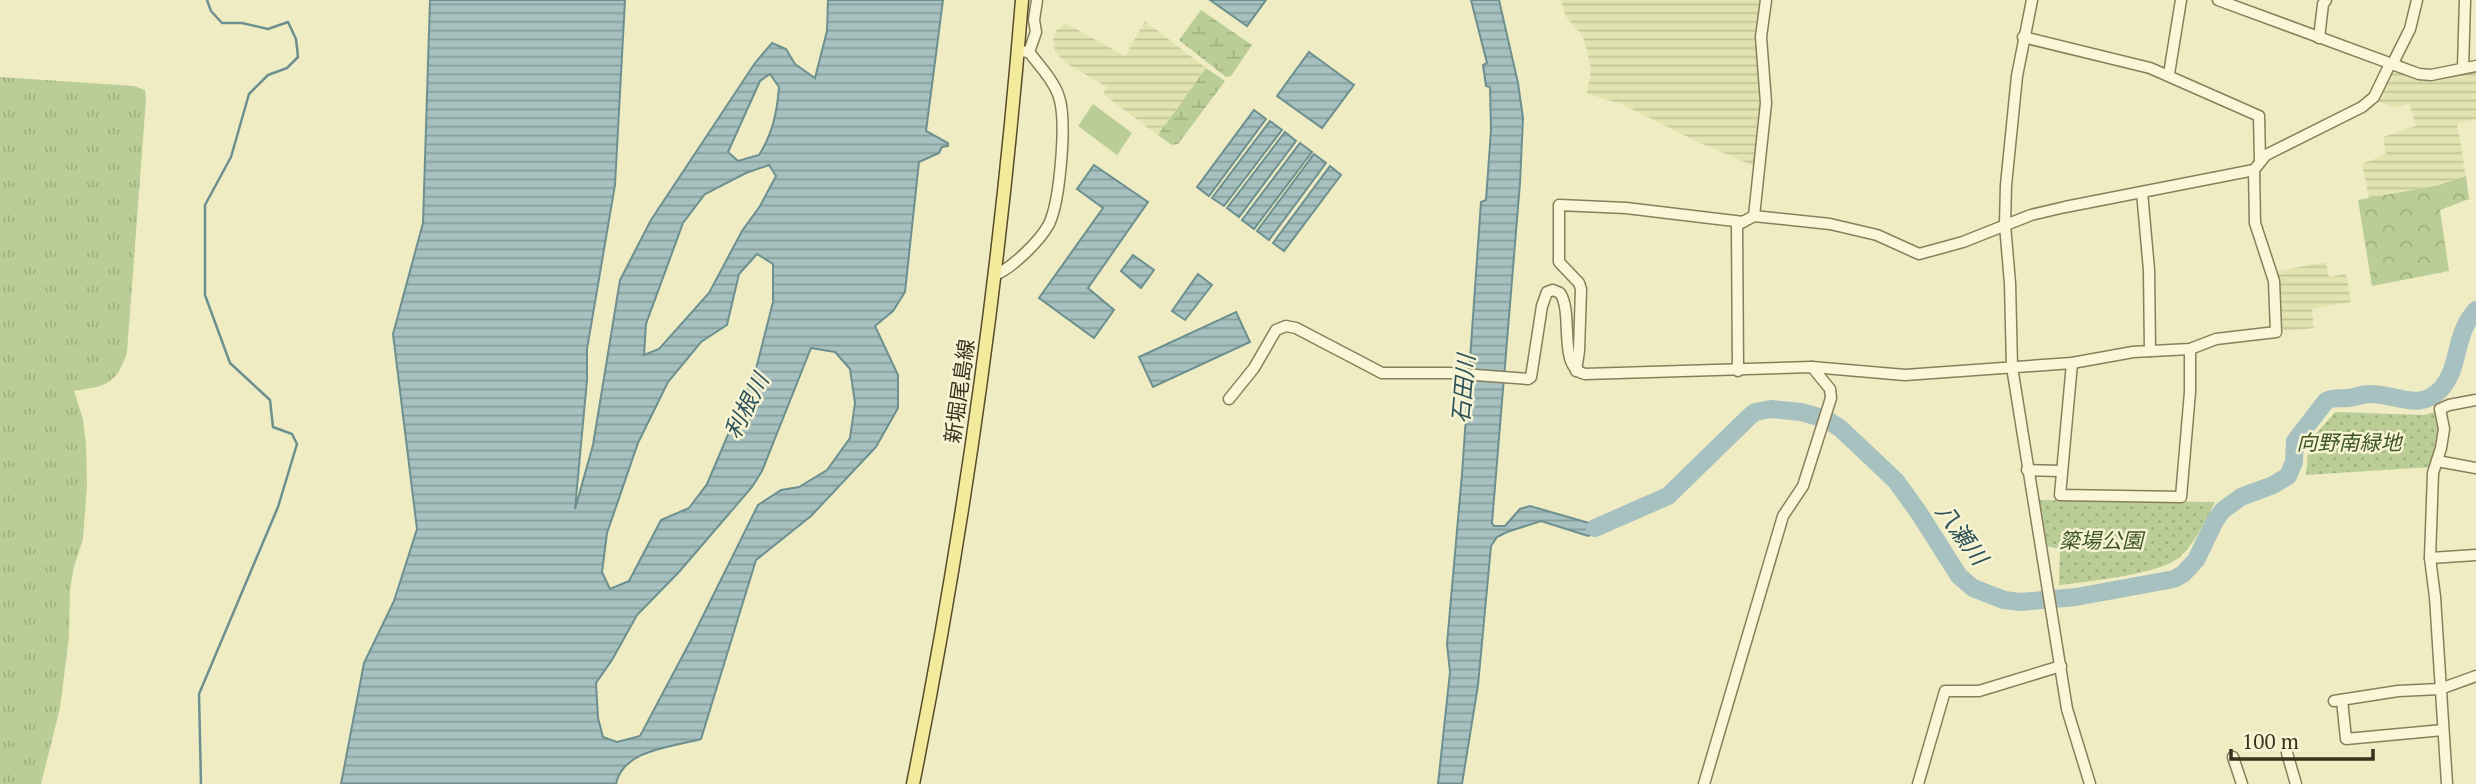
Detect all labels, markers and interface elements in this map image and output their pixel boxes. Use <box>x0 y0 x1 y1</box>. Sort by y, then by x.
street label: 新堀尾島線 <box>938 337 980 445</box>
water label: 石田川 <box>1445 350 1482 425</box>
water label: 利根川 <box>717 366 777 444</box>
park label: 向野南緑地 <box>2297 428 2403 456</box>
water label: 八瀬川 <box>1929 497 1997 573</box>
park label: 簗場公園 <box>2059 526 2146 554</box>
scale bar <box>2231 718 2373 762</box>
text: 100 m <box>2242 727 2299 755</box>

